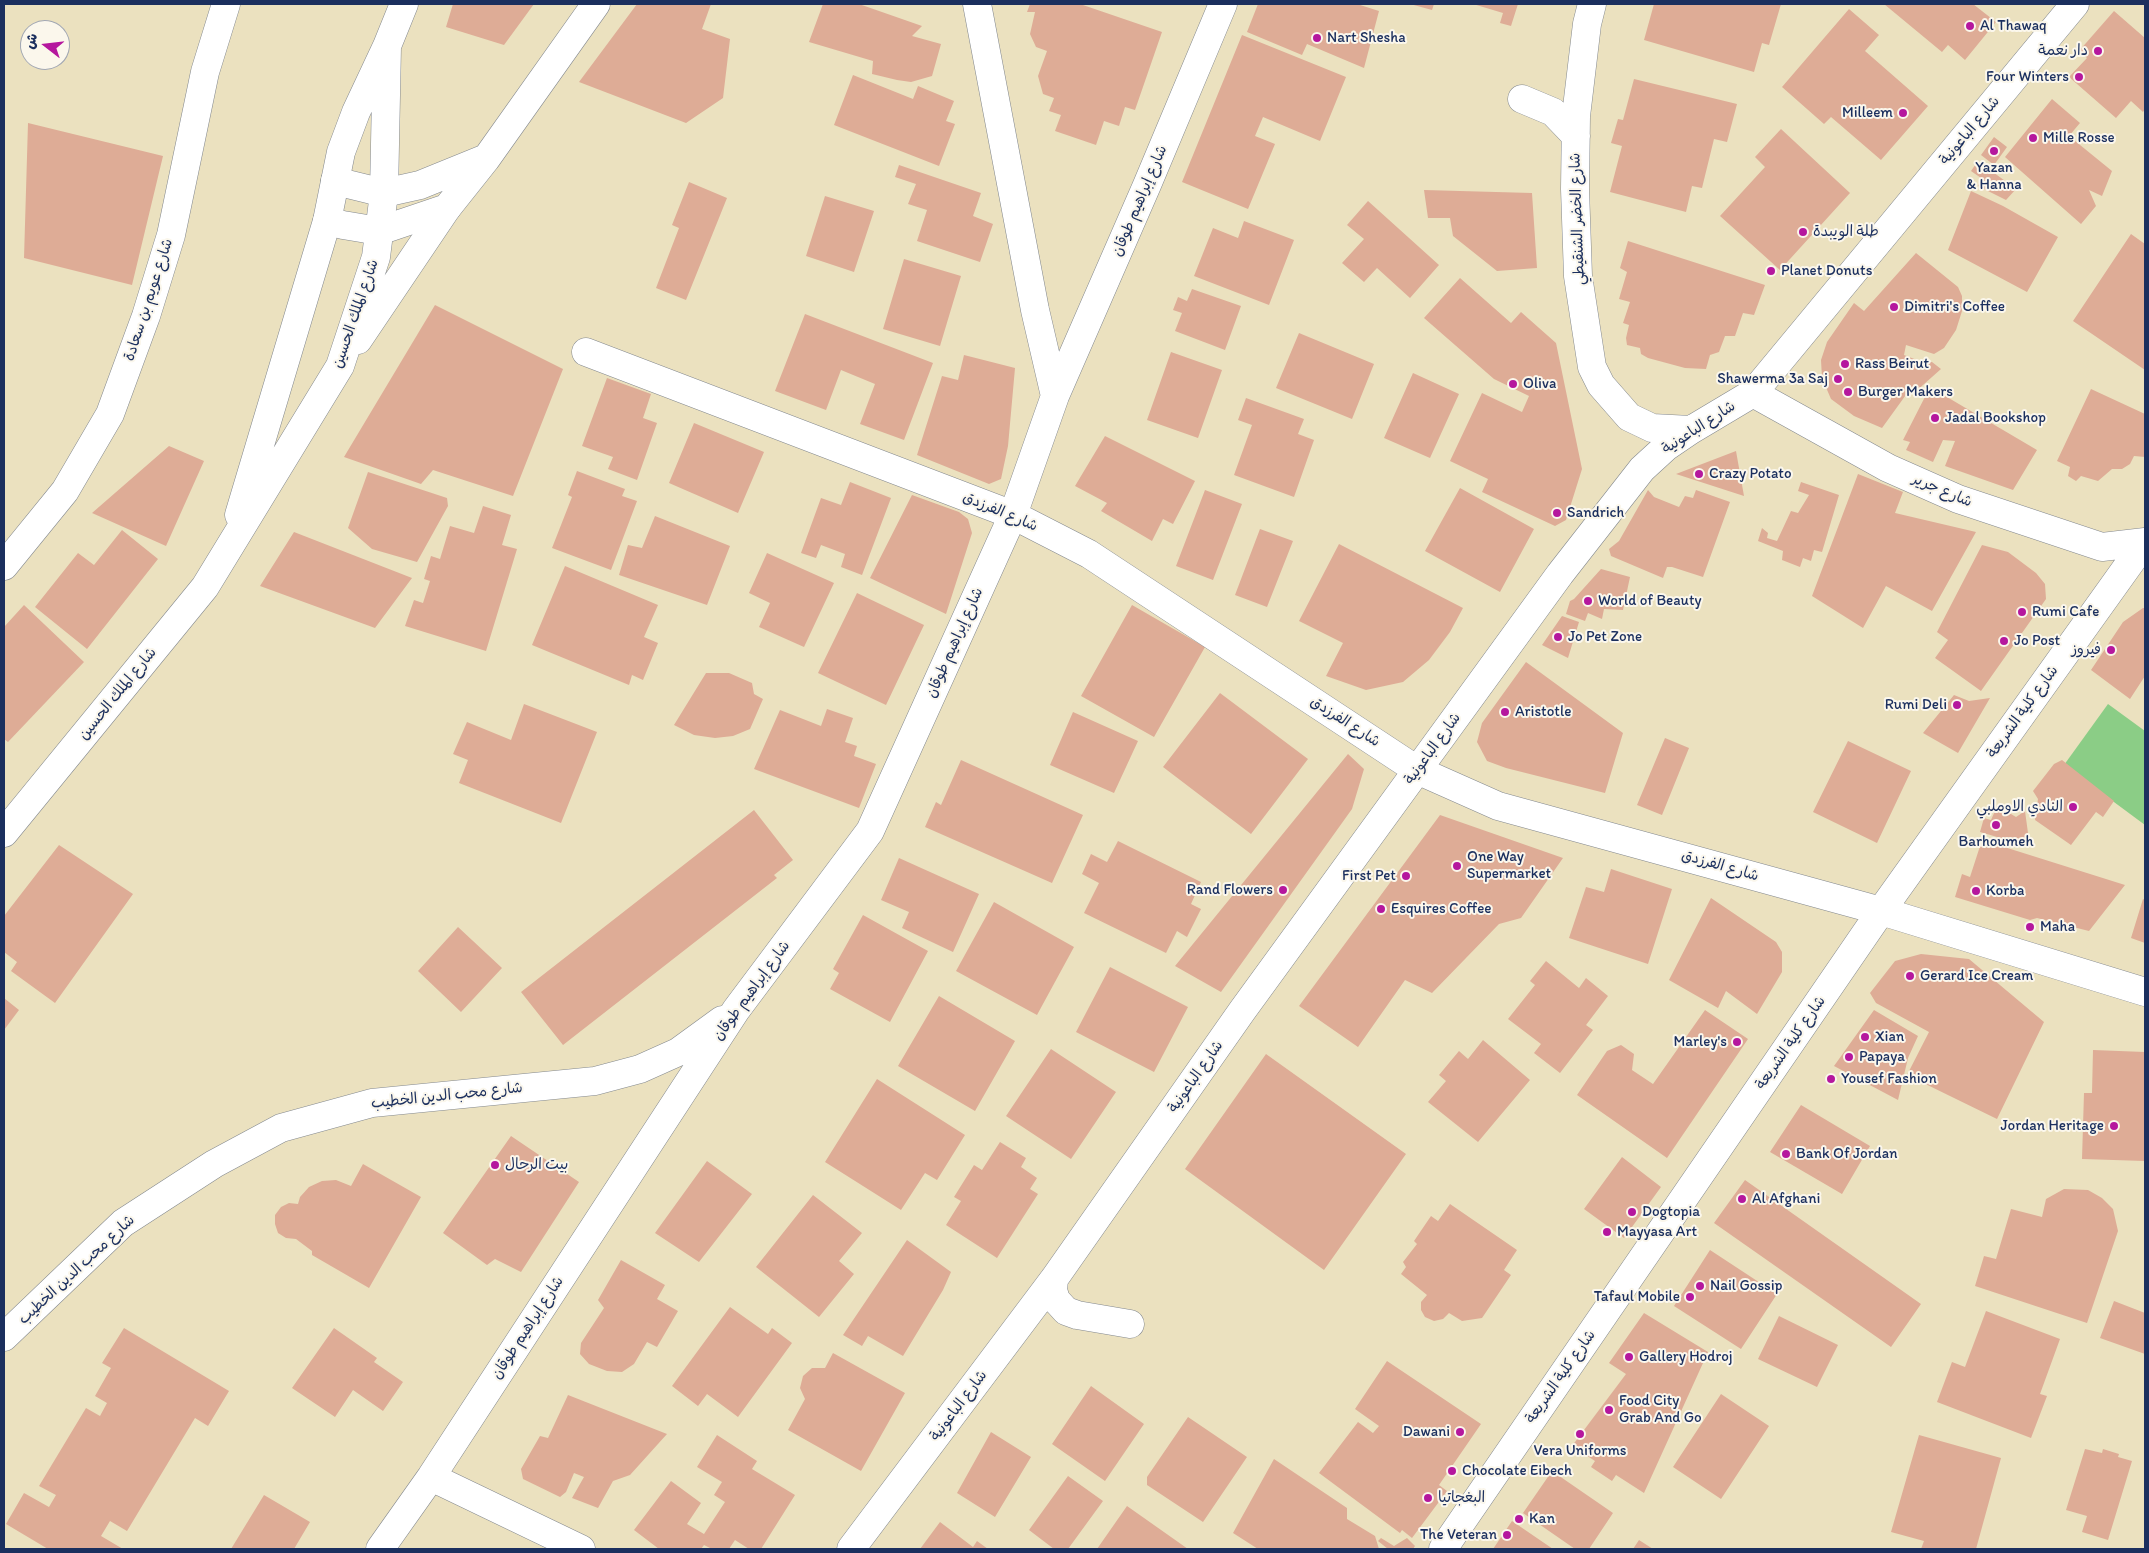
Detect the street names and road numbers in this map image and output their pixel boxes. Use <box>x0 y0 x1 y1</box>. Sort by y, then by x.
street label: شارع الباعونية <box>1936 93 2004 169</box>
street label: شارع إبراهيم طوقان <box>1108 143 1172 259</box>
street label: شارع الخضر الشنقيطي <box>1567 152 1589 286</box>
street label: شارع عويم بن سعادة <box>121 237 177 363</box>
street label: شارع الملك الحسين <box>329 257 383 371</box>
street label: شارع الباعونية <box>1659 398 1739 458</box>
street label: شارع جرير <box>1909 470 1975 512</box>
street label: شارع الفرزدق <box>960 488 1040 536</box>
street label: شارع إبراهيم طوقان <box>923 585 987 701</box>
street label: شارع الملك الحسين <box>75 644 161 744</box>
street label: شارع كلية الشريعة <box>1983 662 2063 762</box>
street label: شارع الفرزدق <box>1307 693 1383 751</box>
street label: شارع الباعونية <box>1401 710 1465 788</box>
street label: شارع الفرزدق <box>1679 846 1761 886</box>
street label: شارع إبراهيم طوقان <box>710 938 794 1044</box>
street label: شارع كلية الشريعة <box>1752 993 1830 1093</box>
street label: شارع الباعونية <box>1165 1037 1227 1117</box>
street label: شارع محب الدين الخطيب <box>370 1079 524 1113</box>
street label: شارع محب الدين الخطيب <box>15 1211 139 1329</box>
street label: شارع إبراهيم طوقان <box>488 1273 568 1383</box>
street label: شارع كلية الشريعة <box>1522 1327 1600 1427</box>
street label: شارع الباعونية <box>927 1367 991 1445</box>

